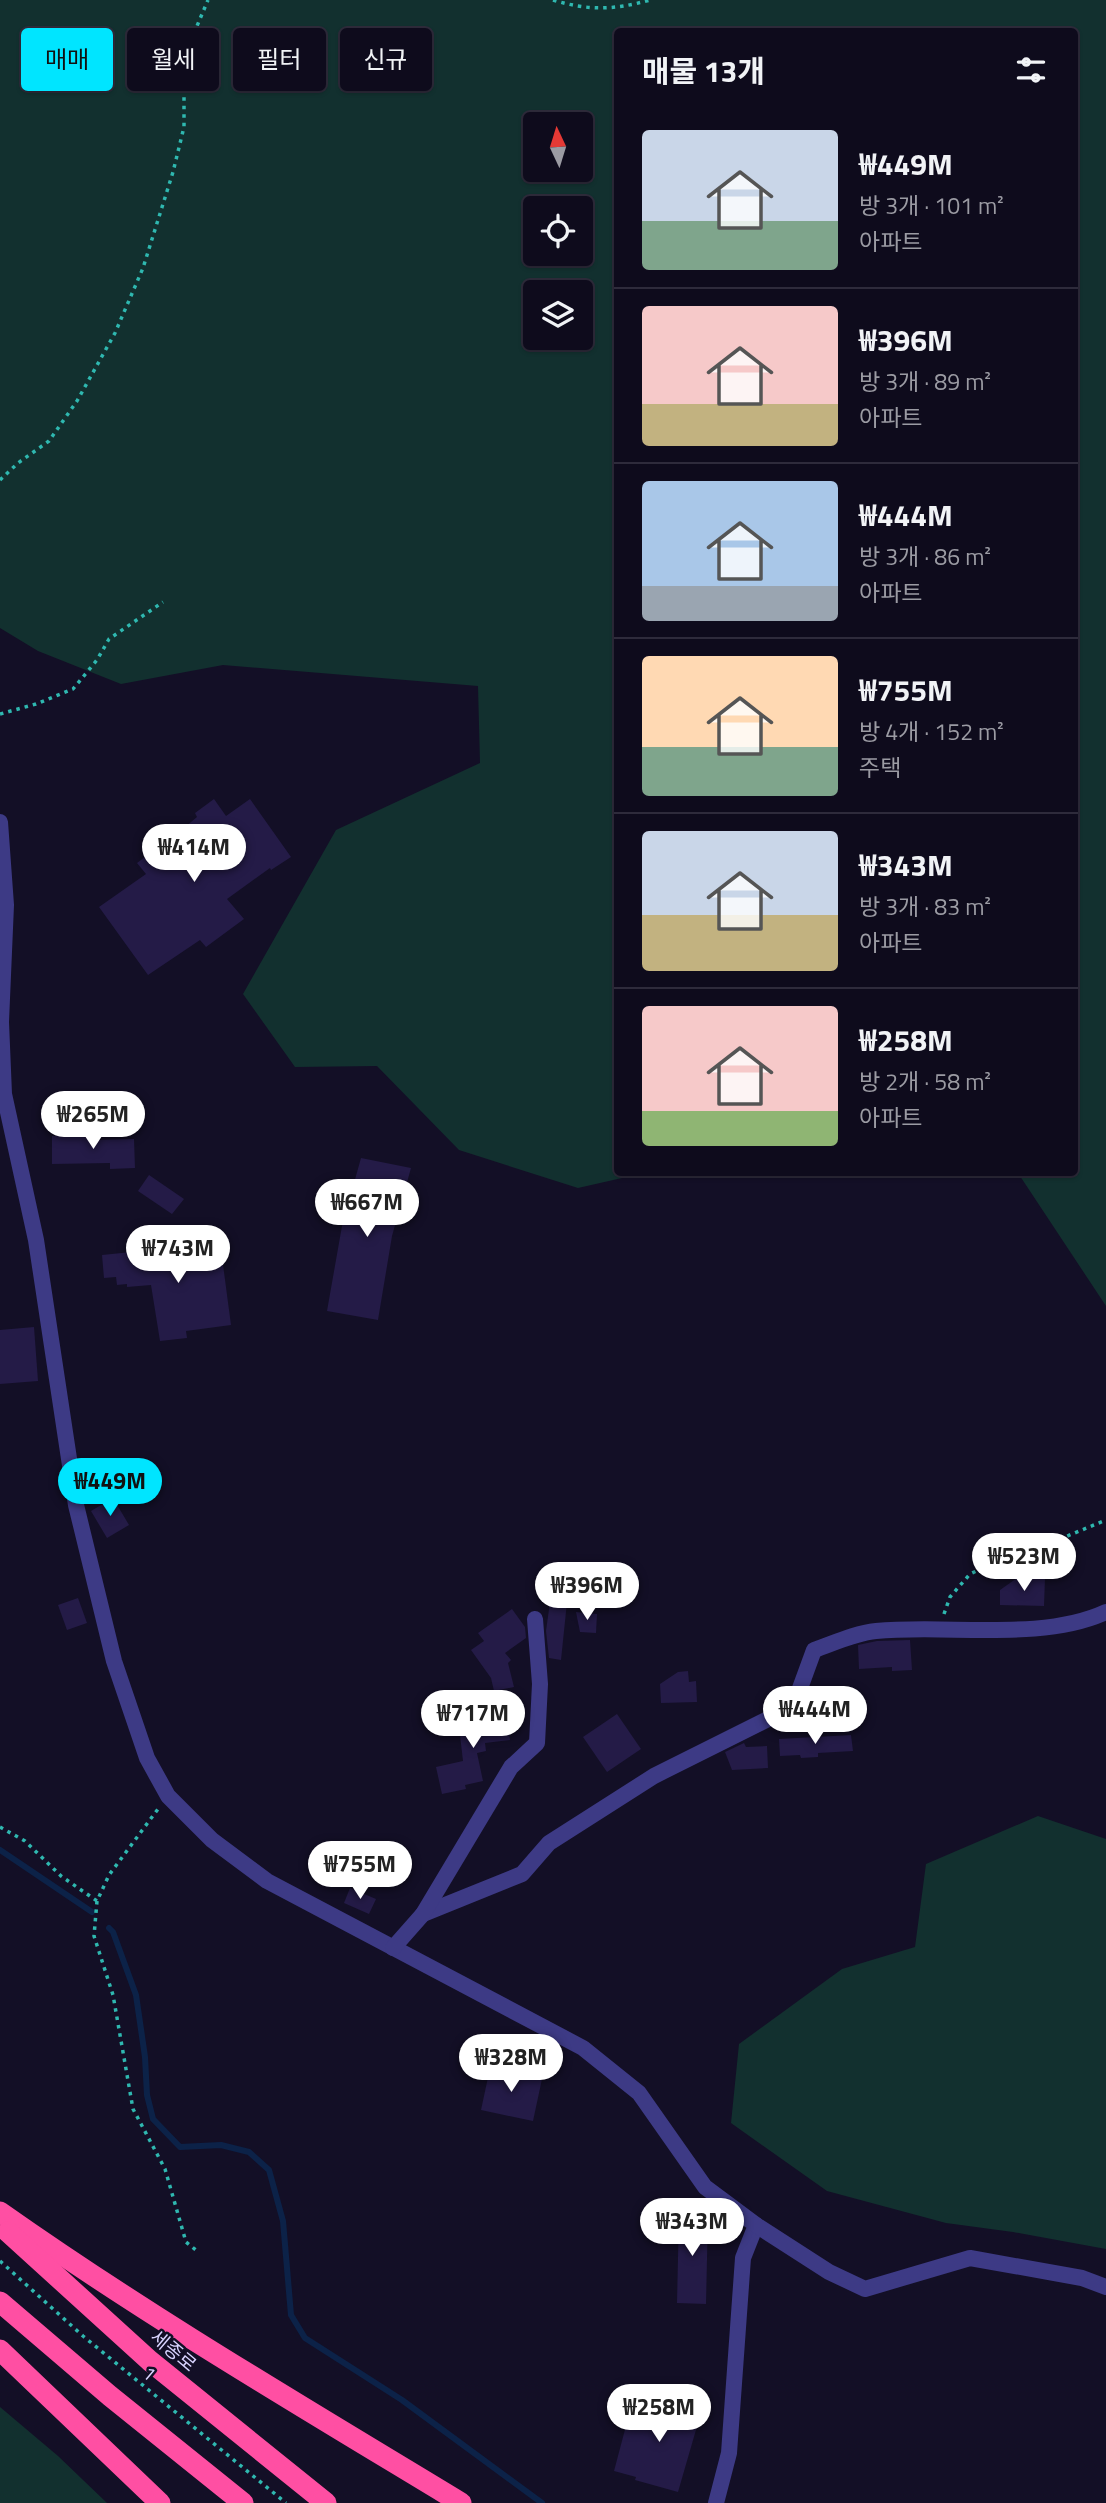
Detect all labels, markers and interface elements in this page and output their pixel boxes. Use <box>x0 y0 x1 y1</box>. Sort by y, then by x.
chip: 매매 <box>21 28 113 91</box>
chip: 월세 <box>127 28 219 91</box>
chip: 필터 <box>233 28 326 91</box>
chip: 신규 <box>340 28 432 91</box>
text: 매물 13개 <box>642 48 765 94</box>
icon: filters <box>1012 51 1050 89</box>
north arrow <box>523 112 593 182</box>
map controls <box>523 112 593 350</box>
text: ₩449M <box>859 141 953 187</box>
icon: home <box>698 158 782 242</box>
text: 방 3개 · 101 m² <box>859 188 1004 223</box>
button: locate <box>523 196 593 266</box>
text: 아파트 <box>859 224 922 259</box>
button: layers <box>523 280 593 350</box>
text: ₩396M <box>859 317 953 363</box>
icon: home <box>698 334 782 418</box>
text: 방 3개 · 89 m² <box>859 364 991 399</box>
text: 아파트 <box>859 400 922 435</box>
text: ₩444M <box>859 492 953 538</box>
icon: home <box>698 509 782 593</box>
text: 방 3개 · 86 m² <box>859 539 991 574</box>
text: 아파트 <box>859 575 922 610</box>
text: ₩755M <box>859 667 953 713</box>
icon: home <box>698 684 782 768</box>
text: 방 4개 · 152 m² <box>859 714 1004 749</box>
text: 주택 <box>859 750 901 785</box>
pin: ₩414M <box>145 824 243 884</box>
text: ₩414M <box>158 829 230 864</box>
text: ₩343M <box>859 842 953 888</box>
icon: home <box>698 859 782 943</box>
text: 방 3개 · 83 m² <box>859 889 991 924</box>
text: 아파트 <box>859 925 922 960</box>
text: ₩258M <box>859 1017 953 1063</box>
icon: home <box>698 1034 782 1118</box>
text: 방 2개 · 58 m² <box>859 1064 991 1099</box>
pin: ₩265M <box>44 1092 142 1151</box>
text: ₩265M <box>57 1096 129 1131</box>
text: 아파트 <box>859 1100 922 1135</box>
pin: ₩667M <box>318 1180 416 1239</box>
text: ₩667M <box>331 1184 403 1219</box>
pin: ₩743M <box>129 1226 227 1285</box>
text: ₩743M <box>142 1230 214 1265</box>
pin: ₩449M <box>61 1458 159 1518</box>
text: ₩449M <box>74 1463 146 1498</box>
pin: ₩523M <box>975 1534 1073 1593</box>
text: ₩523M <box>988 1538 1060 1573</box>
pin: ₩396M <box>538 1562 636 1622</box>
text: ₩396M <box>551 1567 623 1602</box>
pin: ₩444M <box>766 1686 864 1746</box>
pin: ₩717M <box>424 1690 522 1750</box>
text: ₩444M <box>779 1691 851 1726</box>
text: ₩717M <box>437 1695 509 1730</box>
pin: ₩755M <box>311 1842 409 1901</box>
text: ₩755M <box>324 1846 396 1881</box>
pin: ₩328M <box>462 2035 560 2094</box>
text: ₩328M <box>475 2039 547 2074</box>
pin: ₩343M <box>643 2198 741 2258</box>
text: ₩343M <box>656 2203 728 2238</box>
street label: 세종로 <box>145 2322 203 2378</box>
street label: 1 <box>137 2358 163 2388</box>
pin: ₩258M <box>610 2384 708 2444</box>
text: ₩258M <box>623 2389 695 2424</box>

